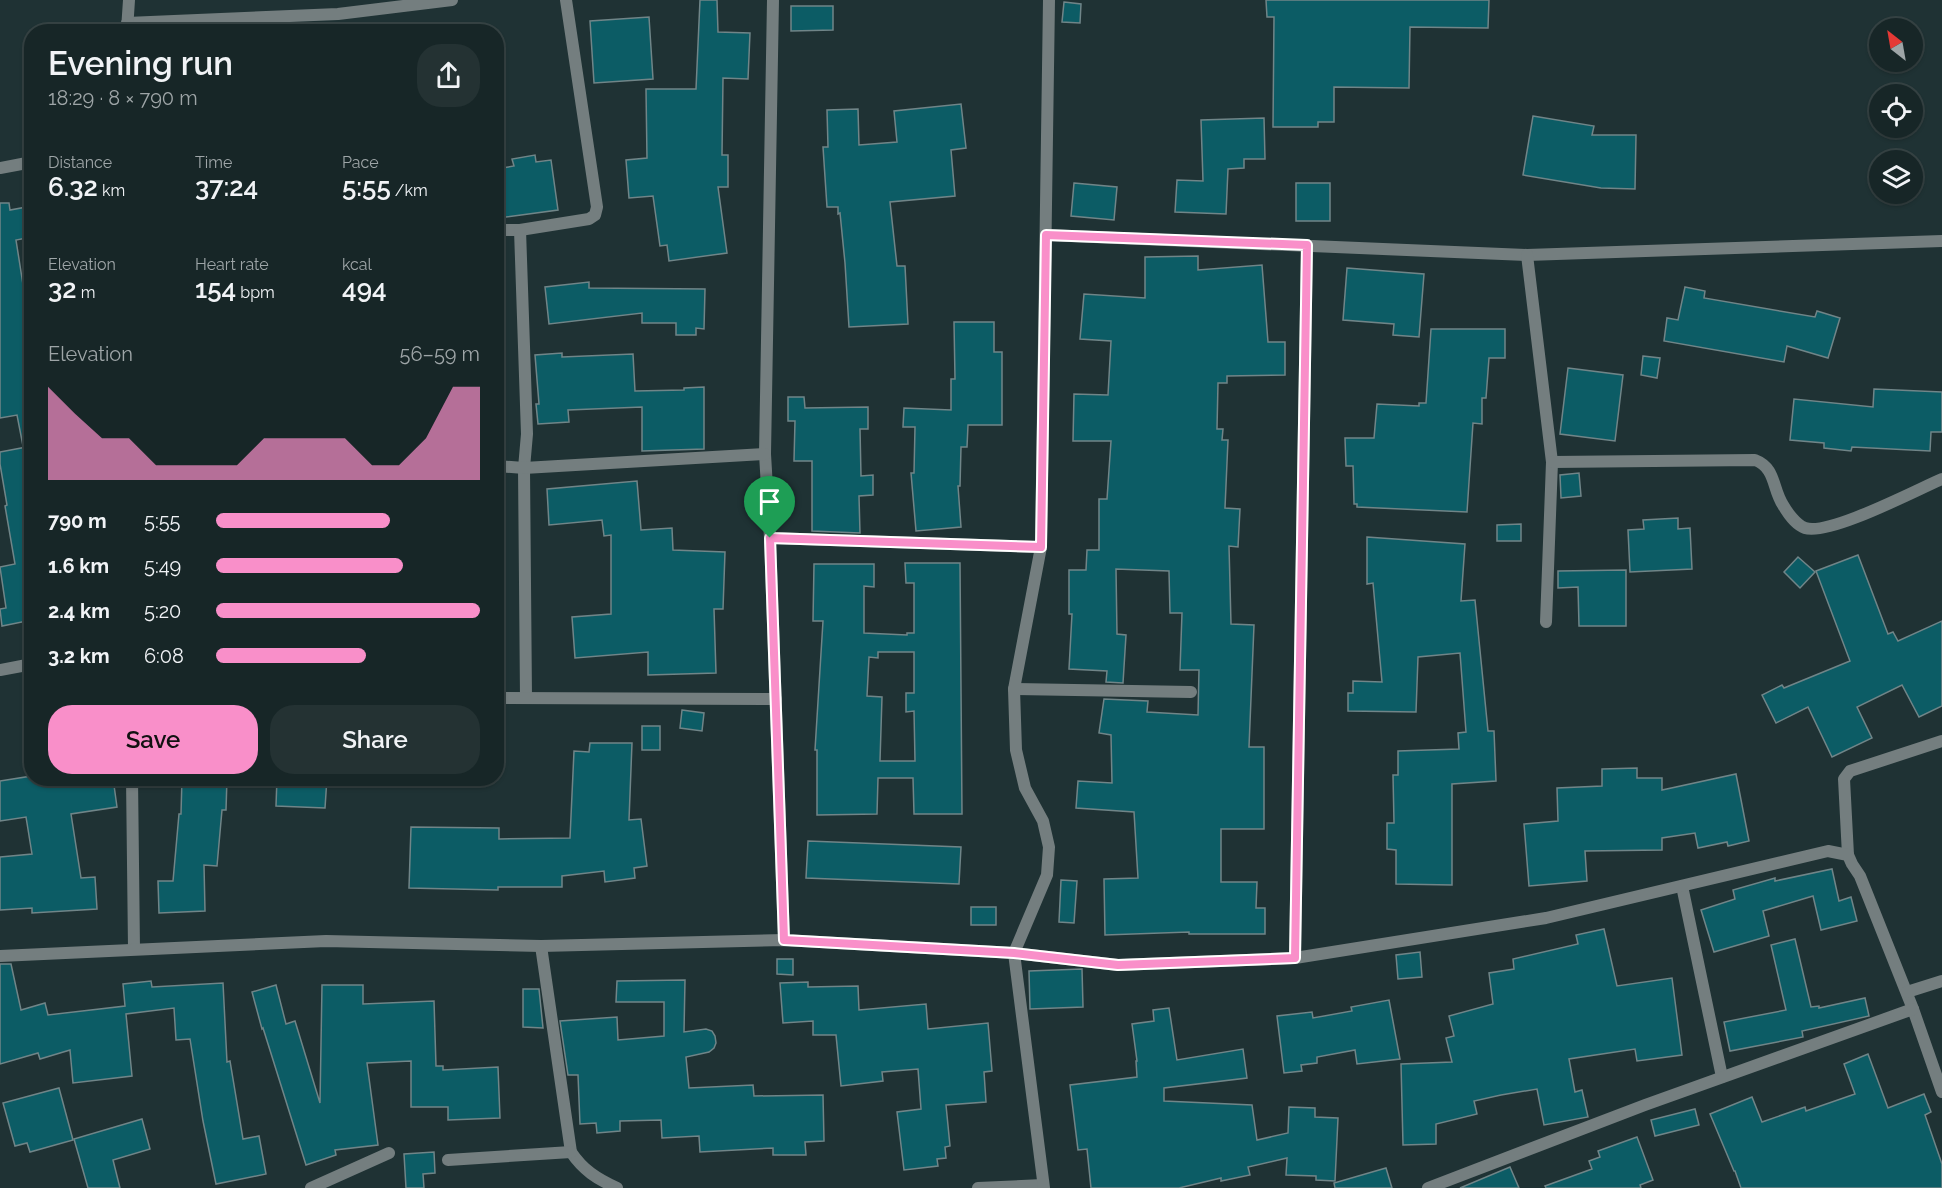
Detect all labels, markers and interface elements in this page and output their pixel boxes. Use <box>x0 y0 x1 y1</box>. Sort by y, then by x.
north arrow <box>1869 18 1923 72</box>
map controls <box>1869 18 1923 204</box>
text: Evening run <box>48 44 233 83</box>
button: share <box>417 44 480 107</box>
button: locate <box>1869 84 1923 138</box>
text: 18:29 · 8 × 790 m <box>48 86 198 110</box>
button: layers <box>1869 150 1923 204</box>
text: Distance <box>48 153 112 172</box>
text: Time <box>195 153 232 172</box>
text: Pace <box>342 153 379 172</box>
text: 6.32 <box>48 172 98 202</box>
text: 37:24 <box>195 172 258 202</box>
text: 5:55 <box>342 172 391 202</box>
text: km <box>98 181 125 200</box>
text: /km <box>391 181 428 200</box>
text: Elevation <box>48 255 116 274</box>
text: Heart rate <box>195 255 269 274</box>
text: kcal <box>342 255 372 274</box>
text: 32 <box>48 274 77 304</box>
text: 154 <box>195 274 236 304</box>
text: 494 <box>342 274 387 304</box>
text: m <box>77 283 95 302</box>
text: bpm <box>236 283 275 302</box>
text: Elevation <box>48 342 133 366</box>
text: 56–59 m <box>400 342 480 366</box>
pin <box>744 476 795 538</box>
icon: arrive <box>753 485 786 518</box>
text: 790 m <box>48 509 107 533</box>
text: 5:55 <box>144 509 180 533</box>
text: 1.6 km <box>48 554 109 578</box>
text: 5:49 <box>144 554 181 578</box>
text: 2.4 km <box>48 599 110 623</box>
text: 5:20 <box>144 599 181 623</box>
text: 3.2 km <box>48 644 110 668</box>
text: 6:08 <box>144 644 184 668</box>
button: Save <box>48 705 258 774</box>
button: Share <box>270 705 480 774</box>

